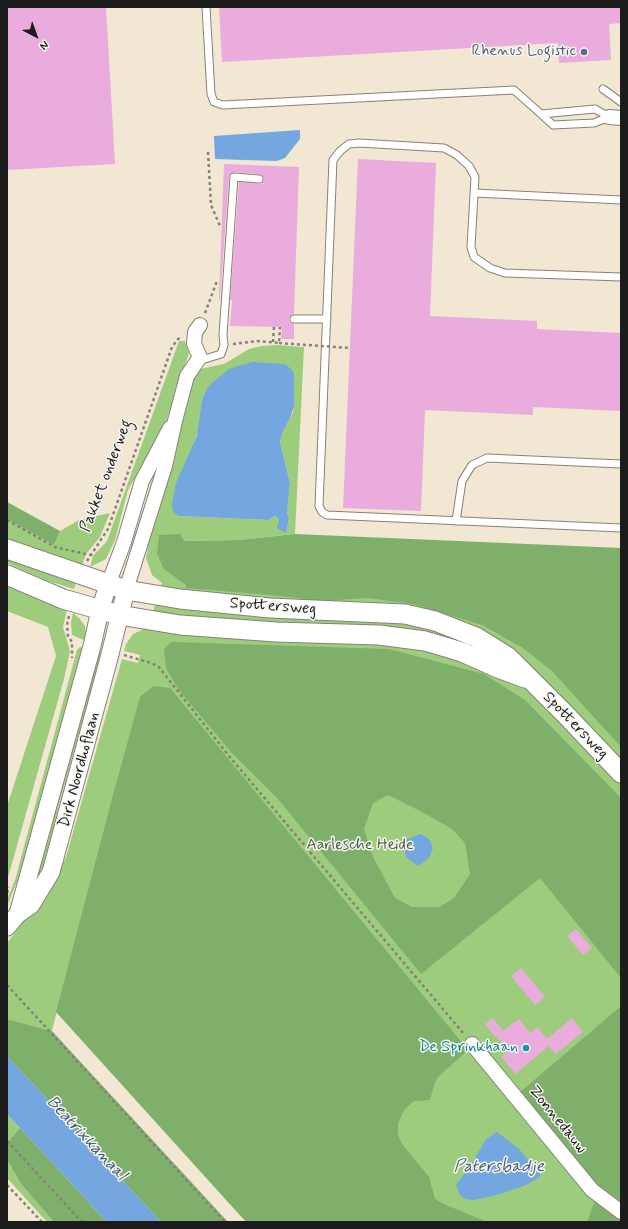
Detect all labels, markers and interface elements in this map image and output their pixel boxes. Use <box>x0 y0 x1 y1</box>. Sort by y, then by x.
north arrow <box>16 16 56 56</box>
text: N <box>37 37 51 53</box>
place label: Rhenus Logistic <box>472 42 576 62</box>
marker: Rhenus Logistic <box>579 47 589 57</box>
street label: Pakket onderweg <box>77 417 137 535</box>
street label: Spottersweg <box>229 594 317 620</box>
street label: Spottersweg <box>538 688 612 764</box>
street label: Dirk Noordhoflaan <box>55 710 105 830</box>
park label: Aarlesche Heide <box>306 836 414 856</box>
place label: De Sprinkhaan <box>419 1038 518 1058</box>
marker: De Sprinkhaan <box>521 1043 531 1053</box>
street label: Zonnedauw <box>524 1082 590 1158</box>
water label: Beatrixkanaal <box>42 1092 130 1186</box>
water label: Patersbadje <box>454 1157 544 1177</box>

